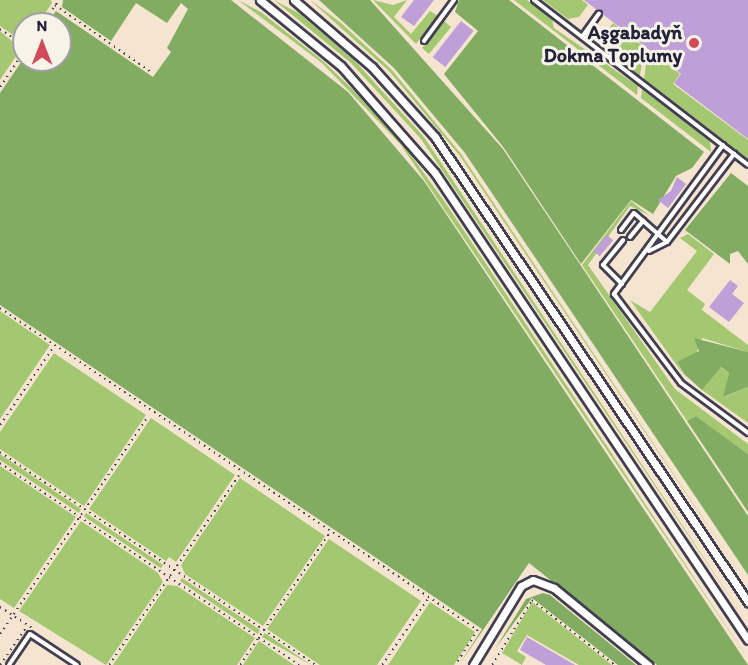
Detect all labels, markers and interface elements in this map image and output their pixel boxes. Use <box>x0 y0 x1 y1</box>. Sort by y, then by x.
north arrow <box>12 12 72 72</box>
text: N <box>37 16 47 35</box>
place label: Aşgabadyň Dokma Toplumy <box>545 20 682 67</box>
marker: Aşgabadyň Dokma Toplumy <box>687 36 701 50</box>

